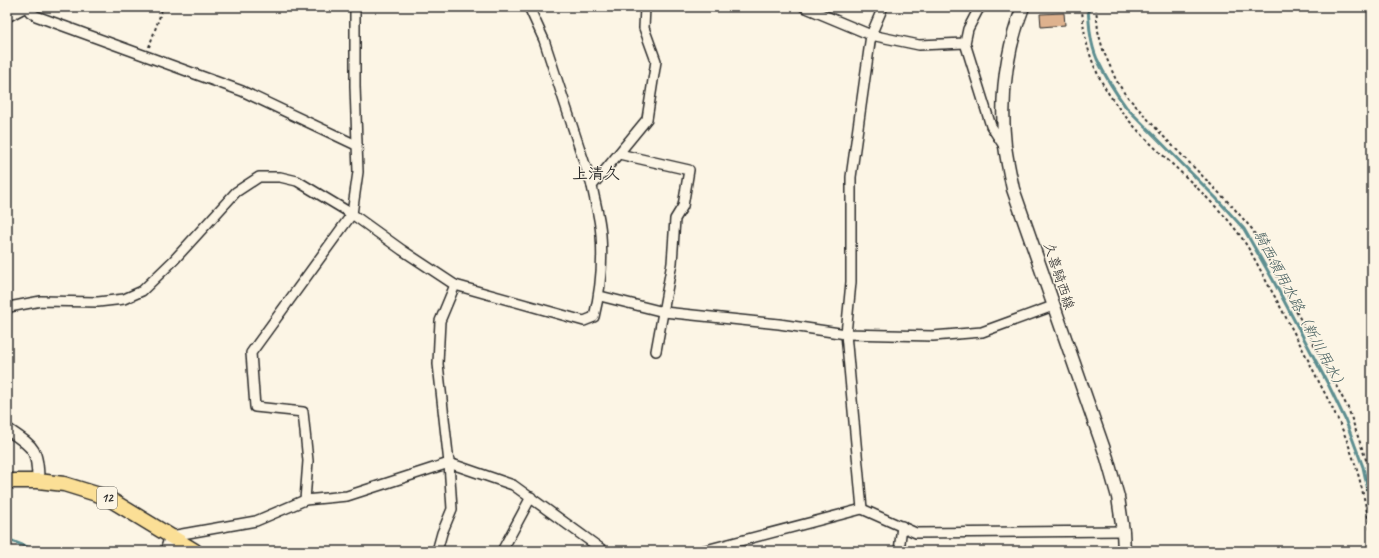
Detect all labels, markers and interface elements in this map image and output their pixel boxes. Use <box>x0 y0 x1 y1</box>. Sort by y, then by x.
district label: 上清久 <box>572 164 620 184</box>
water label: 騎西領用水路（新川用水） <box>1249 227 1351 395</box>
street label: 久喜騎西線 <box>1040 240 1078 312</box>
road number: 12 <box>97 487 117 509</box>

